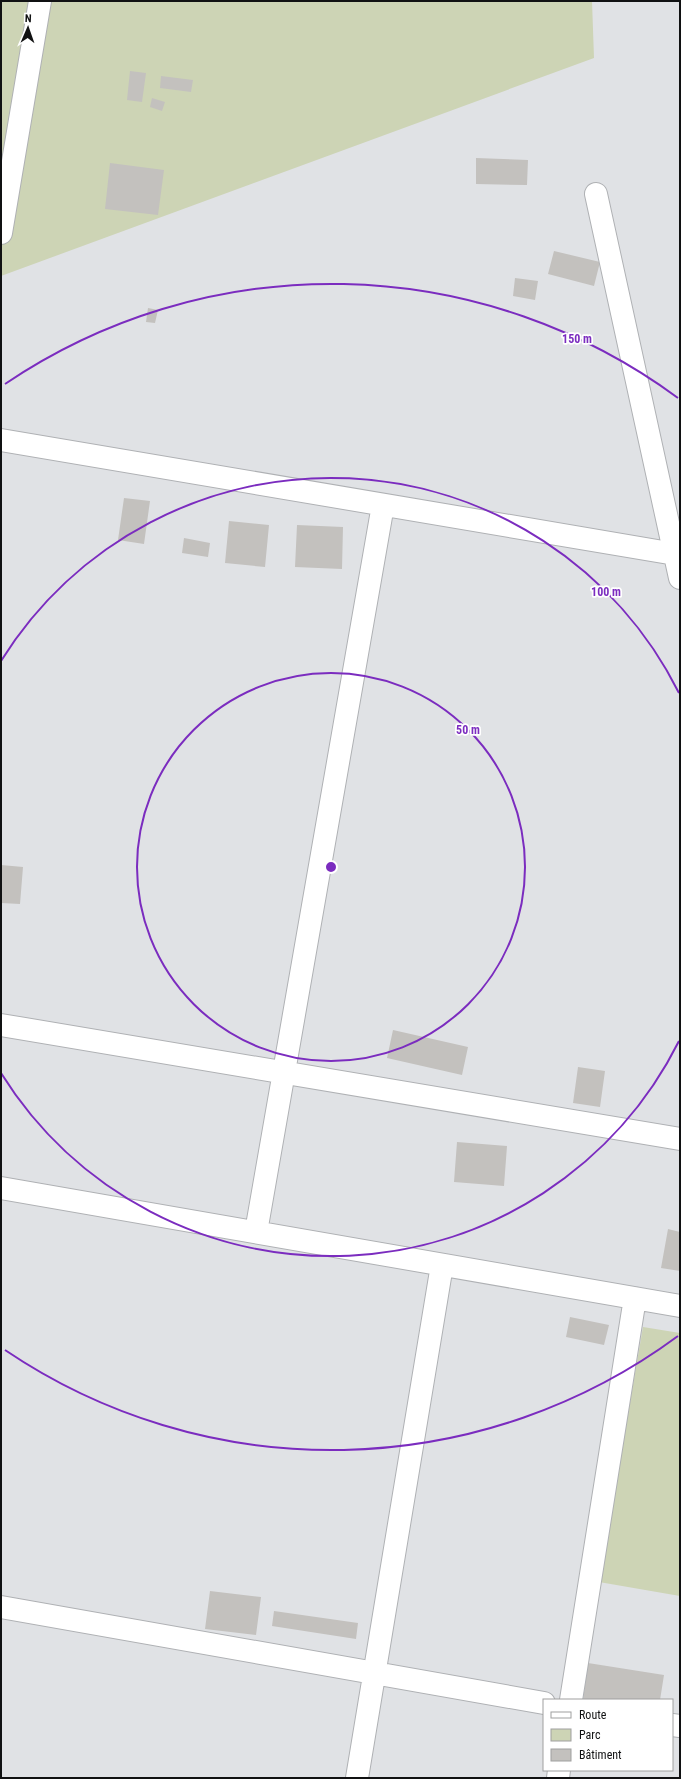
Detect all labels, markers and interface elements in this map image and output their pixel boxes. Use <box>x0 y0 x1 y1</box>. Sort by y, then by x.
north arrow <box>8 8 48 48</box>
text: N <box>25 12 32 25</box>
text: 150 m <box>562 332 592 346</box>
text: 100 m <box>591 585 621 599</box>
text: 50 m <box>456 723 480 737</box>
centre of rings <box>324 860 338 874</box>
legend <box>543 1699 673 1771</box>
text: Route <box>579 1708 607 1722</box>
text: Parc <box>579 1728 601 1742</box>
text: Bâtiment <box>579 1748 622 1762</box>

